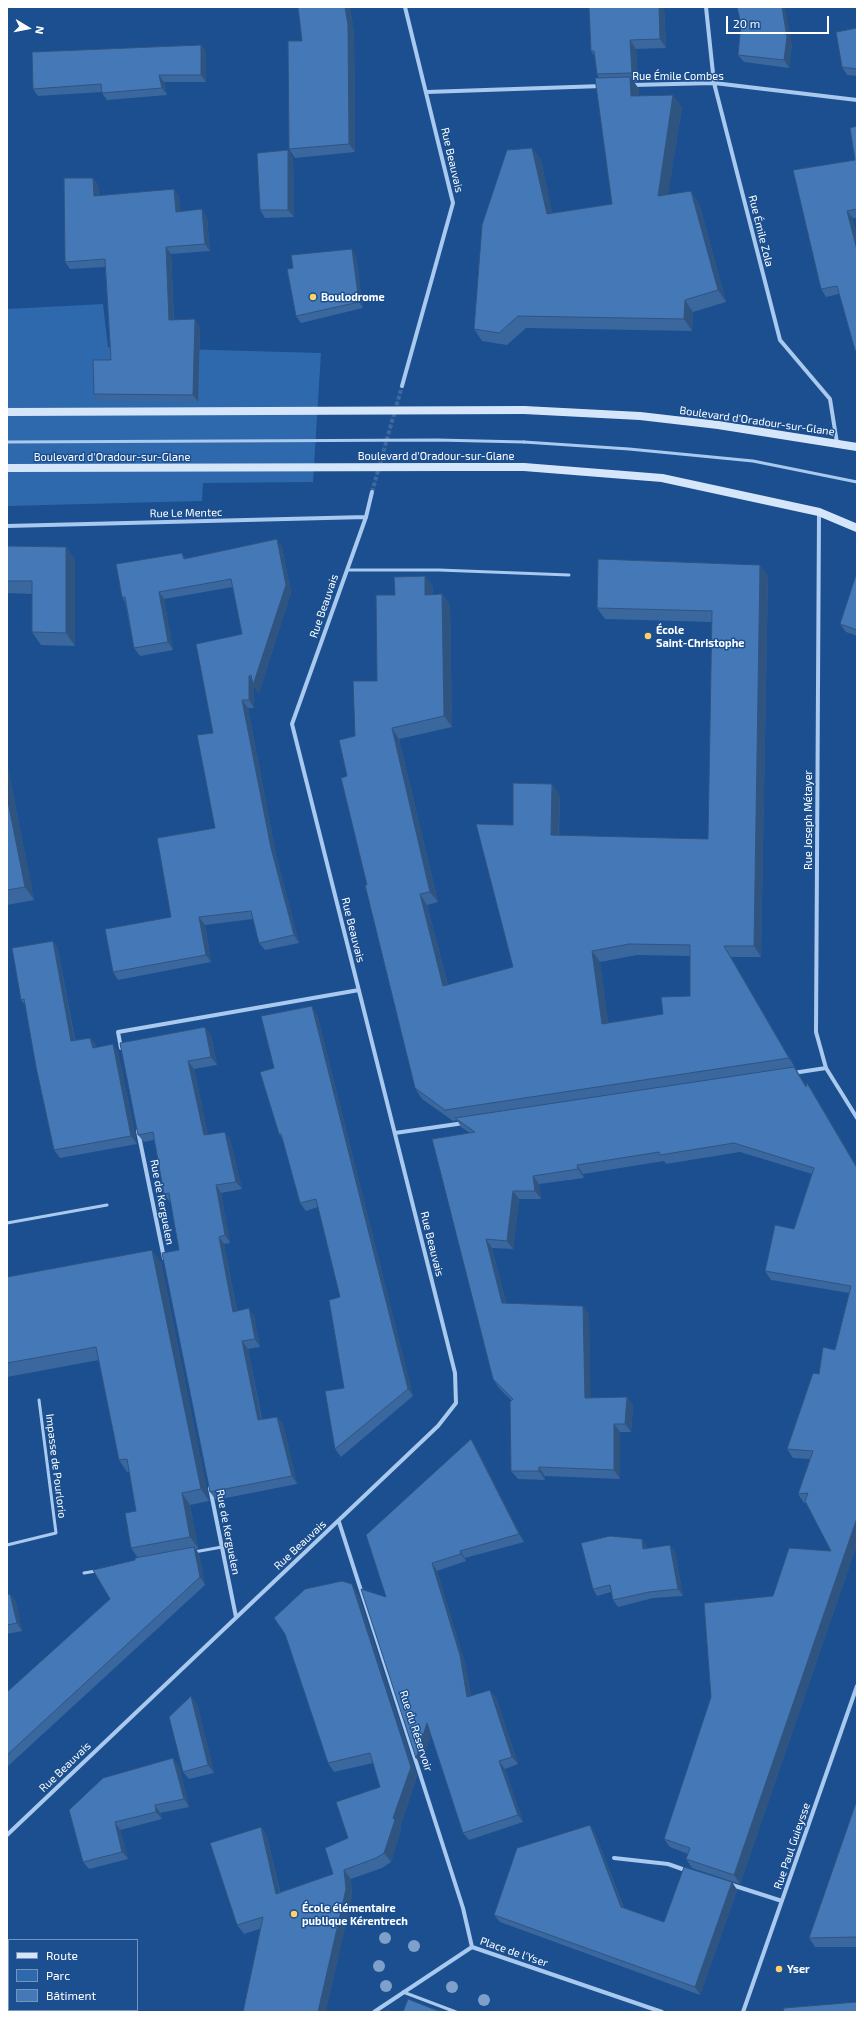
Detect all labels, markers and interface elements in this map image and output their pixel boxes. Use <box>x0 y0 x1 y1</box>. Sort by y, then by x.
north arrow <box>8 8 48 48</box>
scale bar <box>728 8 831 34</box>
text: 20 m <box>733 16 760 30</box>
text: N <box>33 25 47 35</box>
street label: Rue Émile Combes <box>632 69 724 83</box>
street label: Rue Beauvais <box>438 126 466 194</box>
street label: Rue Émile Zola <box>746 194 776 268</box>
place label: Boulodrome <box>321 290 385 304</box>
marker: Boulodrome <box>308 292 318 302</box>
street label: Boulevard d'Oradour-sur-Glane <box>679 404 835 438</box>
street label: Boulevard d'Oradour-sur-Glane <box>358 449 514 463</box>
street label: Boulevard d'Oradour-sur-Glane <box>34 450 190 464</box>
street label: Rue Le Mentec <box>149 506 223 520</box>
street label: Rue Beauvais <box>307 572 341 640</box>
place label: École Saint-Christophe <box>656 623 744 649</box>
marker: École Saint-Christophe <box>643 631 653 641</box>
street label: Rue Joseph Métayer <box>801 770 815 870</box>
street label: Rue Beauvais <box>339 896 367 964</box>
street label: Rue de Kerguelen <box>147 1158 177 1246</box>
street label: Rue Beauvais <box>418 1210 446 1278</box>
street label: Impasse de Pourlorio <box>43 1413 69 1519</box>
street label: Rue de Kerguelen <box>213 1488 243 1576</box>
street label: Rue Beauvais <box>271 1517 329 1573</box>
street label: Rue du Réservoir <box>397 1689 435 1773</box>
street label: Rue Beauvais <box>36 1739 94 1795</box>
street label: Rue Paul Guieysse <box>771 1801 813 1891</box>
place label: École élémentaire publique Kérentrech <box>302 1901 408 1927</box>
marker: École élémentaire publique Kérentrech <box>289 1909 299 1919</box>
street label: Place de l'Yser <box>478 1934 550 1970</box>
legend <box>8 1939 138 2011</box>
text: Route <box>46 1948 78 1962</box>
place label: Yser <box>787 1962 810 1976</box>
marker: Yser <box>774 1964 784 1974</box>
text: Parc <box>46 1968 70 1982</box>
text: Bâtiment <box>46 1988 96 2002</box>

